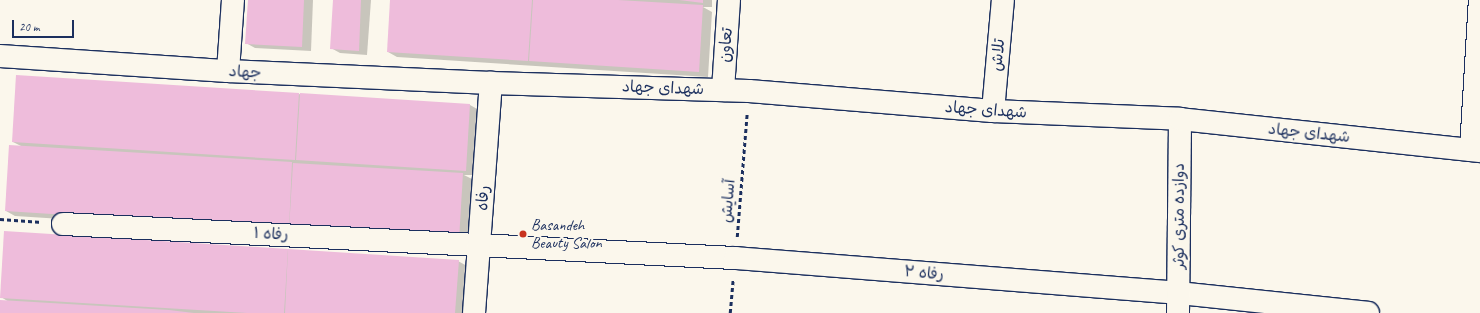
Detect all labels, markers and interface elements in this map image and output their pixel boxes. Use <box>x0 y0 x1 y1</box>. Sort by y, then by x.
scale bar <box>14 12 76 38</box>
text: 20 m <box>19 19 39 35</box>
street label: تعاون <box>715 27 737 63</box>
street label: تلاش <box>987 38 1009 72</box>
street label: جهاد <box>228 62 262 82</box>
street label: شهدای جهاد <box>622 77 704 99</box>
street label: شهدای جهاد <box>944 98 1028 122</box>
street label: شهدای جهاد <box>1267 119 1351 147</box>
street label: دوازده متری کوثر <box>1169 163 1189 269</box>
street label: آسایش <box>717 178 739 224</box>
street label: رفاه <box>473 185 493 211</box>
place label: Basandeh Beauty Salon <box>531 215 602 253</box>
street label: رفاه ۱ <box>253 224 289 244</box>
marker: Basandeh Beauty Salon <box>518 229 528 239</box>
street label: رفاه ۲ <box>903 262 945 284</box>

